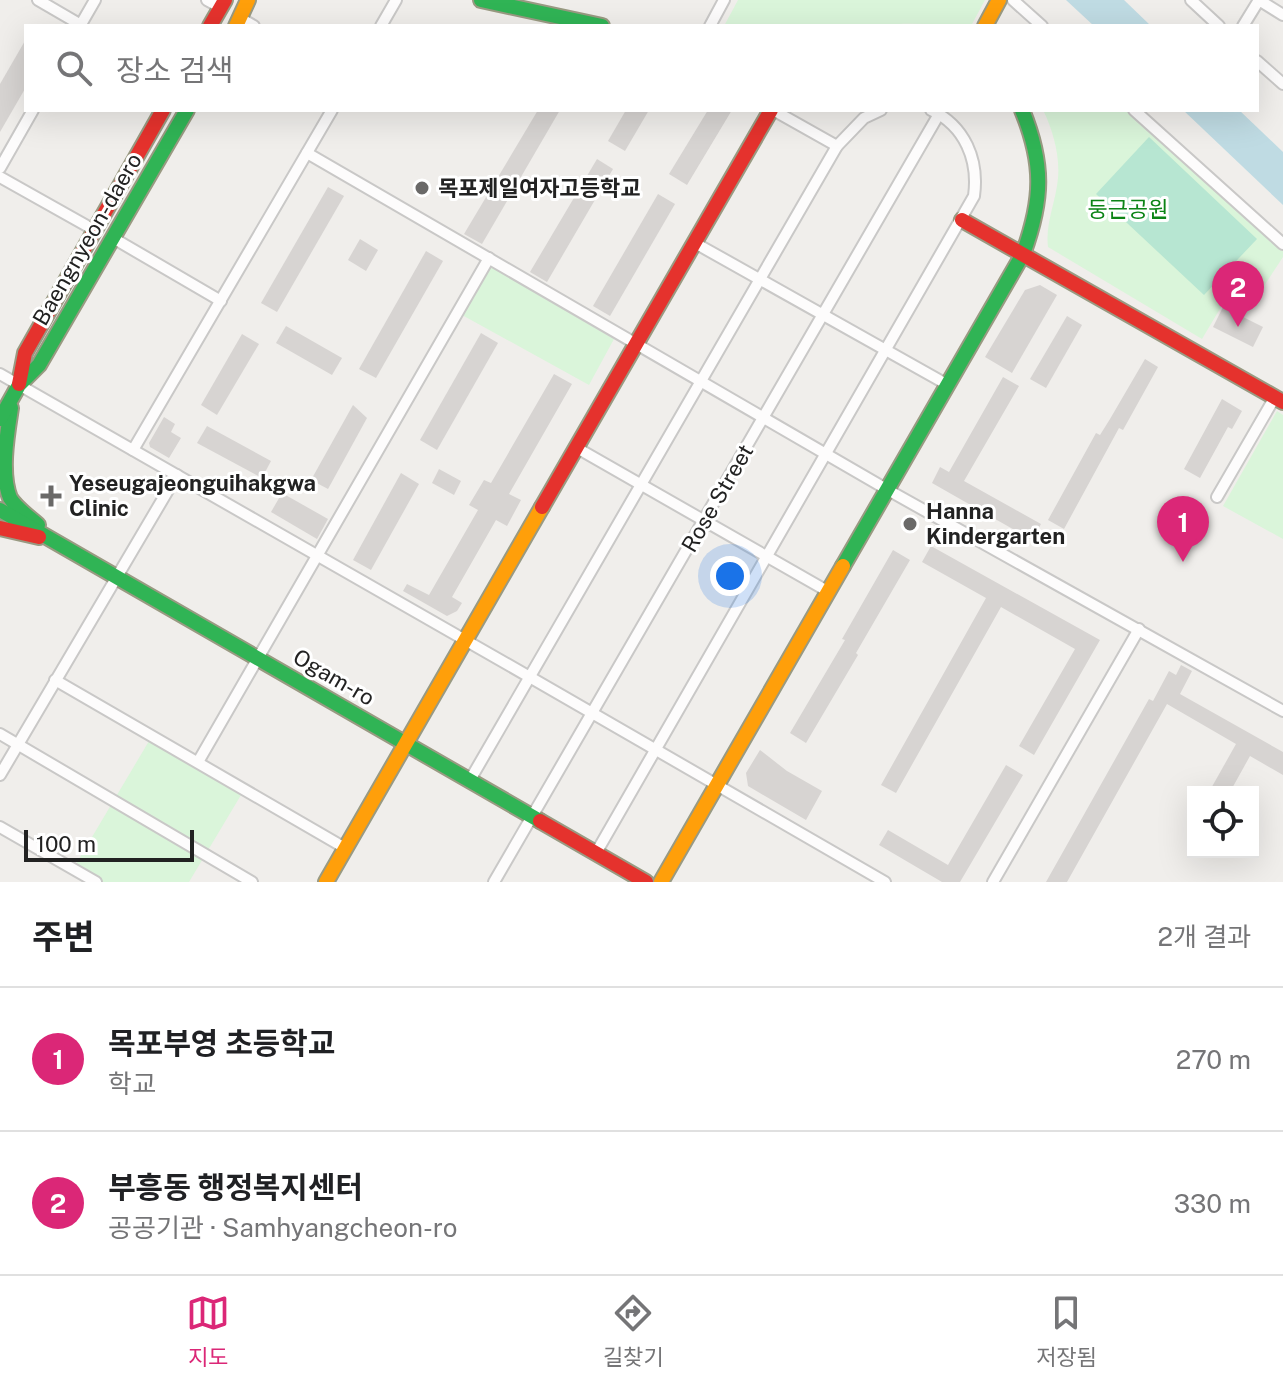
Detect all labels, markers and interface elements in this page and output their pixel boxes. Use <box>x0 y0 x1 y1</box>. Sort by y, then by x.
search box <box>24 24 1259 112</box>
icon: search <box>52 46 96 90</box>
text: 장소 검색 <box>116 52 234 88</box>
street label: Baengnyeon-daero <box>27 148 147 330</box>
place label: 목포제일여자고등학교 <box>438 175 640 201</box>
marker: 목포제일여자고등학교 <box>413 179 431 197</box>
park label: 둥근공원 <box>1088 196 1168 222</box>
pin: 2 <box>1212 261 1264 327</box>
street label: Rose Street <box>676 440 758 556</box>
place label: Yeseugajeonguihakgwa Clinic <box>69 470 316 521</box>
marker: Yeseugajeonguihakgwa Clinic <box>40 485 62 507</box>
pin: 1 <box>1157 496 1209 562</box>
place label: Hanna Kindergarten <box>926 498 1065 549</box>
marker: Hanna Kindergarten <box>901 515 919 533</box>
your location <box>710 556 750 596</box>
street label: Ogam-ro <box>289 643 379 711</box>
map controls <box>1187 786 1259 858</box>
button: locate <box>1187 786 1259 858</box>
scale bar <box>24 826 194 862</box>
text: 100 m <box>36 831 96 857</box>
text: 주변 <box>32 917 95 957</box>
text: 2개 결과 <box>1157 921 1251 952</box>
text: 목포부영 초등학교 <box>108 1025 336 1061</box>
text: 1 <box>52 1044 64 1075</box>
text: 270 m <box>1176 1044 1251 1075</box>
text: 학교 <box>108 1068 156 1099</box>
text: 부흥동 행정복지센터 <box>108 1169 363 1205</box>
text: 2 <box>50 1188 66 1219</box>
text: 330 m <box>1174 1188 1251 1219</box>
text: 공공기관 · Samhyangcheon-ro <box>108 1212 457 1243</box>
tab: 지도 <box>186 1291 230 1371</box>
tab: 길찾기 <box>603 1291 663 1371</box>
tab: 저장됨 <box>1036 1291 1097 1371</box>

